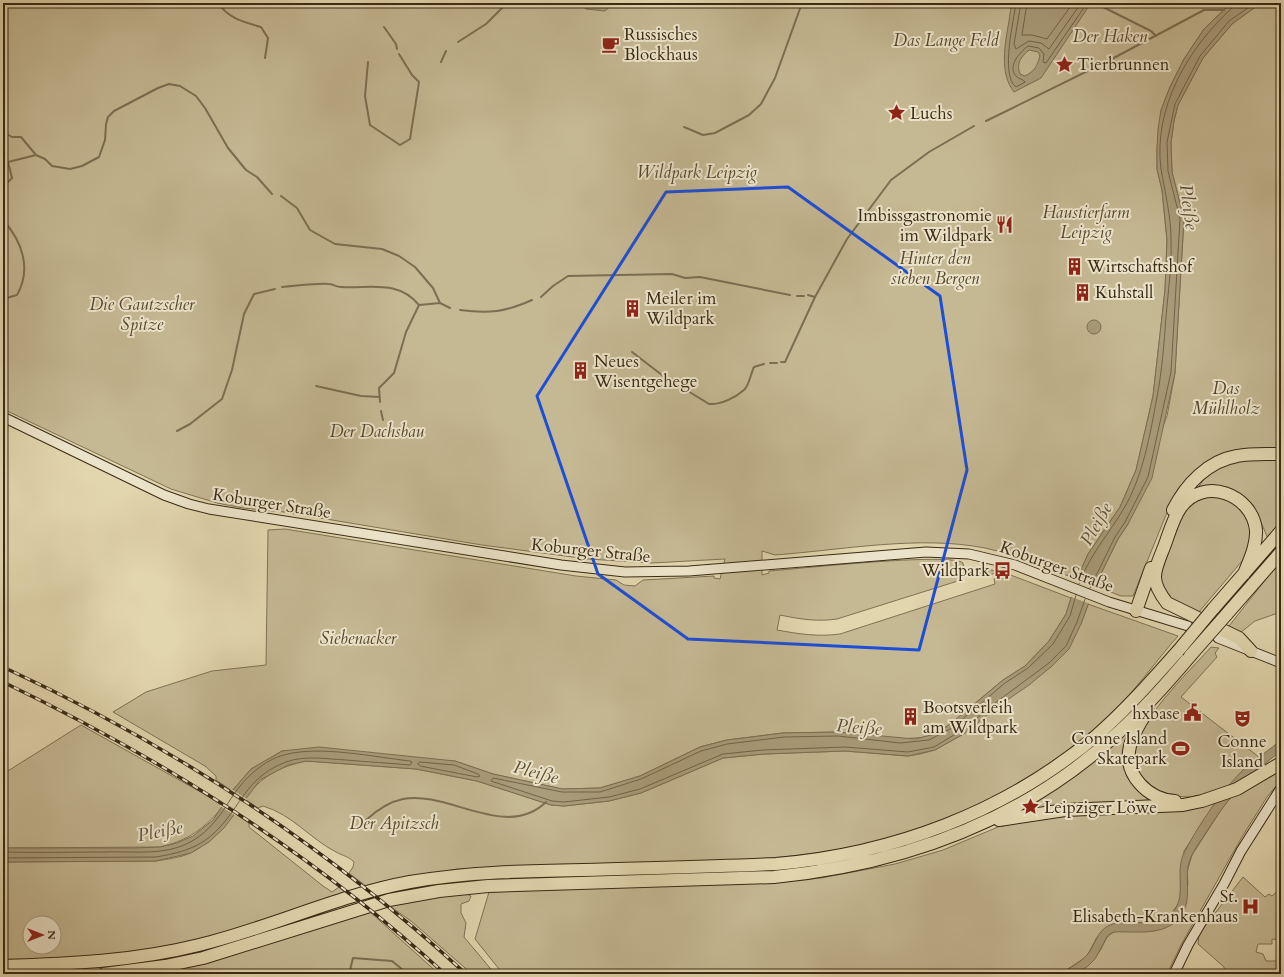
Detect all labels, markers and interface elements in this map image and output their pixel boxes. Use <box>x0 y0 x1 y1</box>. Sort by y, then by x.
place label: Russisches Blockhaus <box>624 23 698 66</box>
park label: Der Haken <box>1073 25 1148 48</box>
park label: Das Lange Feld <box>893 29 1000 52</box>
cafe icon: Russisches Blockhaus <box>601 34 621 54</box>
place label: Tierbrunnen <box>1077 53 1170 76</box>
place icon: Tierbrunnen <box>1054 54 1074 74</box>
place label: Luchs <box>910 102 953 125</box>
place icon: Luchs <box>887 103 907 123</box>
park label: Wildpark Leipzig <box>637 161 758 184</box>
water label: Pleiße <box>1173 183 1204 232</box>
park label: Haustierfarm Leipzig <box>1042 201 1130 244</box>
place label: Imbissgastronomie im Wildpark <box>857 204 993 247</box>
restaurant icon: Imbissgastronomie im Wildpark <box>995 215 1015 235</box>
park label: Hinter den sieben Bergen <box>891 247 980 290</box>
place label: Wirtschaftshof <box>1086 255 1195 278</box>
building icon: Wirtschaftshof <box>1064 256 1084 276</box>
place label: Kuhstall <box>1095 281 1154 304</box>
building icon: Kuhstall <box>1072 282 1092 302</box>
place label: Meiler im Wildpark <box>645 287 717 330</box>
park label: Die Gautzscher Spitze <box>89 293 195 336</box>
building icon: Meiler im Wildpark <box>623 298 643 318</box>
place label: Neues Wisentgehege <box>593 350 698 393</box>
building icon: Neues Wisentgehege <box>571 361 591 381</box>
park label: Das Mühlholz <box>1192 377 1260 420</box>
park label: Der Dachsbau <box>330 420 425 443</box>
street label: Koburger Straße <box>211 483 333 524</box>
water label: Pleiße <box>1074 497 1119 550</box>
street label: Koburger Straße <box>530 533 652 568</box>
street label: Koburger Straße <box>997 535 1117 598</box>
place label: Wildpark <box>920 559 991 582</box>
bus stop icon: Wildpark <box>993 560 1013 580</box>
park label: Siebenacker <box>320 627 397 650</box>
place label: Bootsverleih am Wildpark <box>923 696 1019 739</box>
place label: hxbase <box>1132 702 1180 725</box>
public building icon: hxbase <box>1183 703 1203 723</box>
building icon: Bootsverleih am Wildpark <box>900 707 920 727</box>
theatre icon: Conne Island <box>1232 709 1252 729</box>
water label: Pleiße <box>835 713 884 742</box>
place label: Conne Island Skatepark <box>1071 727 1168 770</box>
place label: Conne Island <box>1217 730 1267 773</box>
sports icon: Conne Island Skatepark <box>1170 738 1190 758</box>
water label: Pleiße <box>511 755 562 791</box>
place label: Leipziger Löwe <box>1044 796 1157 819</box>
place icon: Leipziger Löwe <box>1021 797 1041 817</box>
park label: Der Apitzsch <box>349 812 439 835</box>
water label: Pleiße <box>135 815 186 848</box>
place label: St. Elisabeth-Krankenhaus <box>1072 885 1238 928</box>
hospital icon: St. Elisabeth-Krankenhaus <box>1241 896 1261 916</box>
north arrow <box>22 915 62 955</box>
text: N <box>44 930 59 940</box>

